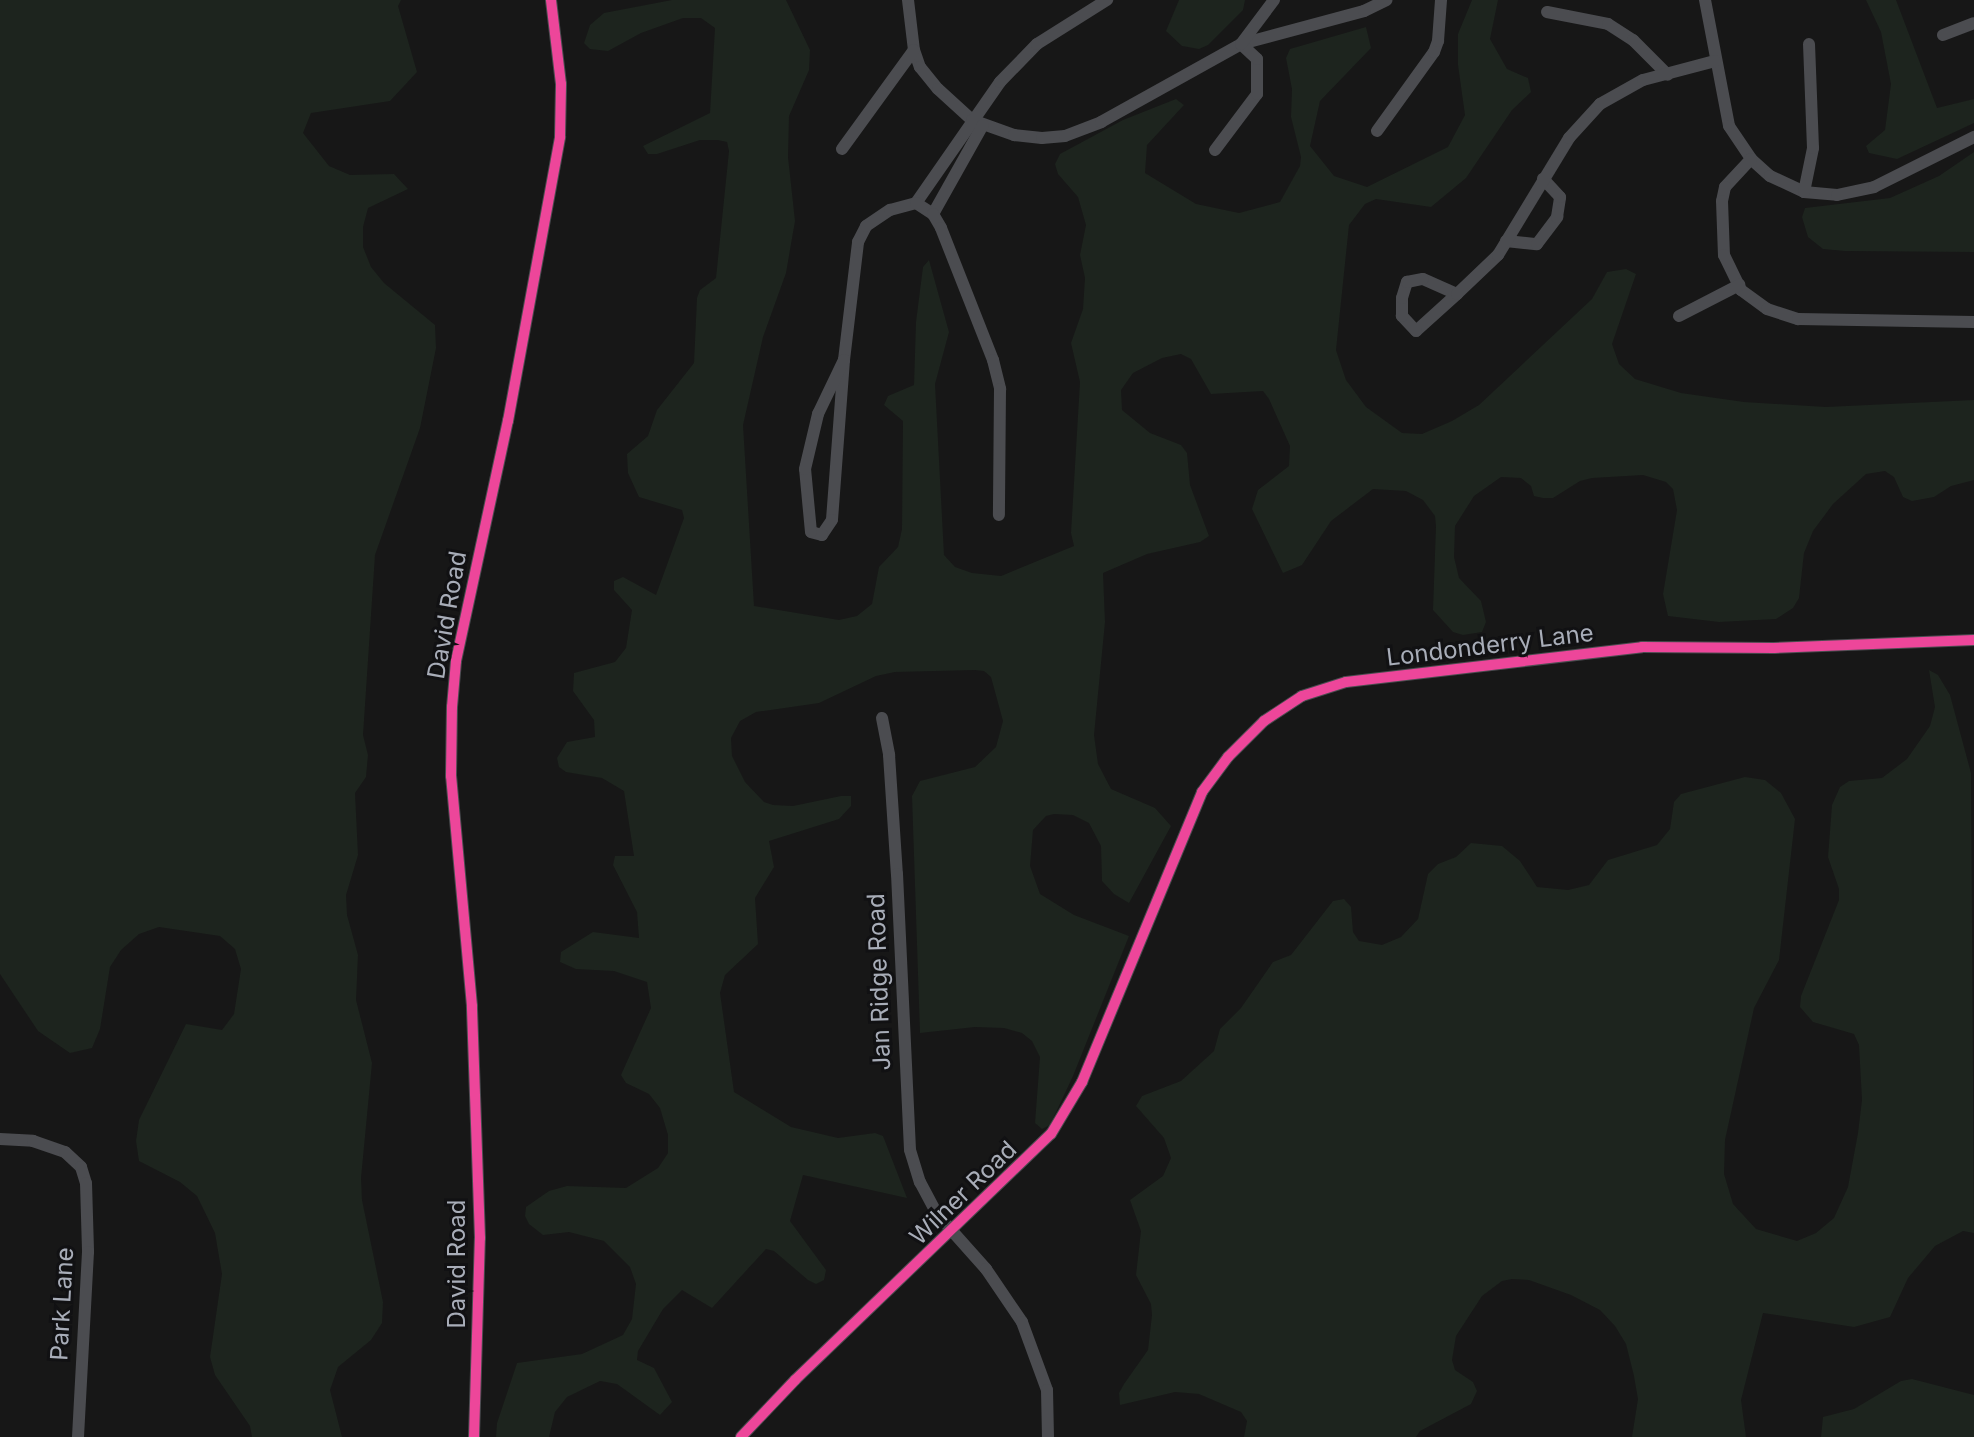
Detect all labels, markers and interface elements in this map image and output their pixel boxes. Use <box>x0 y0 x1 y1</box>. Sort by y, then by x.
street label: David Road <box>422 549 472 681</box>
street label: Londonderry Lane <box>1385 618 1595 672</box>
street label: Jan Ridge Road <box>862 893 896 1071</box>
street label: Wilner Road <box>904 1135 1022 1251</box>
street label: David Road <box>443 1199 471 1329</box>
street label: Park Lane <box>45 1247 79 1361</box>

